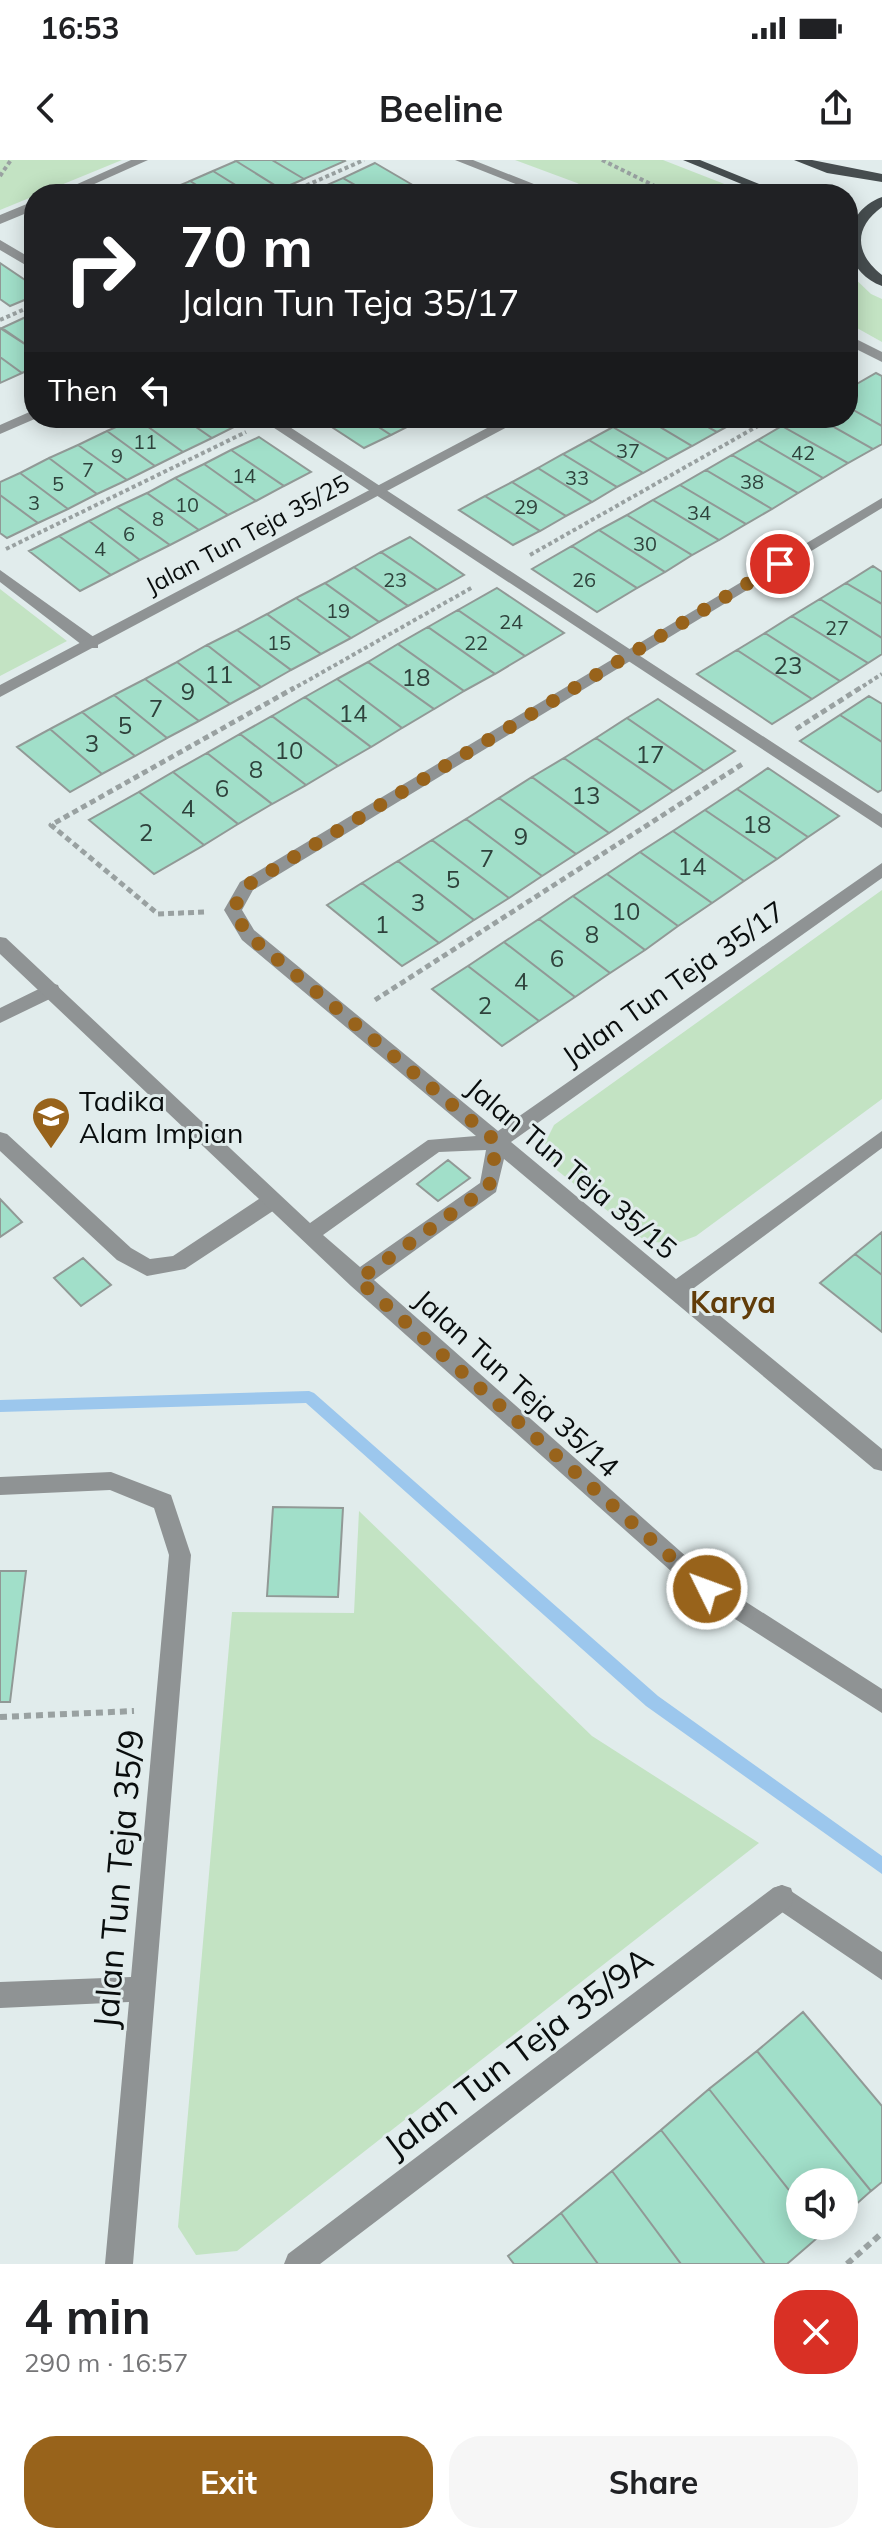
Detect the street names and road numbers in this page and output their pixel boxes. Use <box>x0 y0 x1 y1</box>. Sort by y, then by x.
street label: Jalan Tun Teja 35/25 <box>140 468 354 600</box>
street label: Jalan Tun Teja 35/17 <box>555 893 791 1073</box>
street label: Jalan Tun Teja 35/15 <box>460 1070 684 1266</box>
street label: Jalan Tun Teja 35/14 <box>407 1282 627 1484</box>
street label: Jalan Tun Teja 35/9 <box>84 1728 152 2030</box>
street label: Jalan Tun Teja 35/9A <box>375 1937 661 2167</box>

